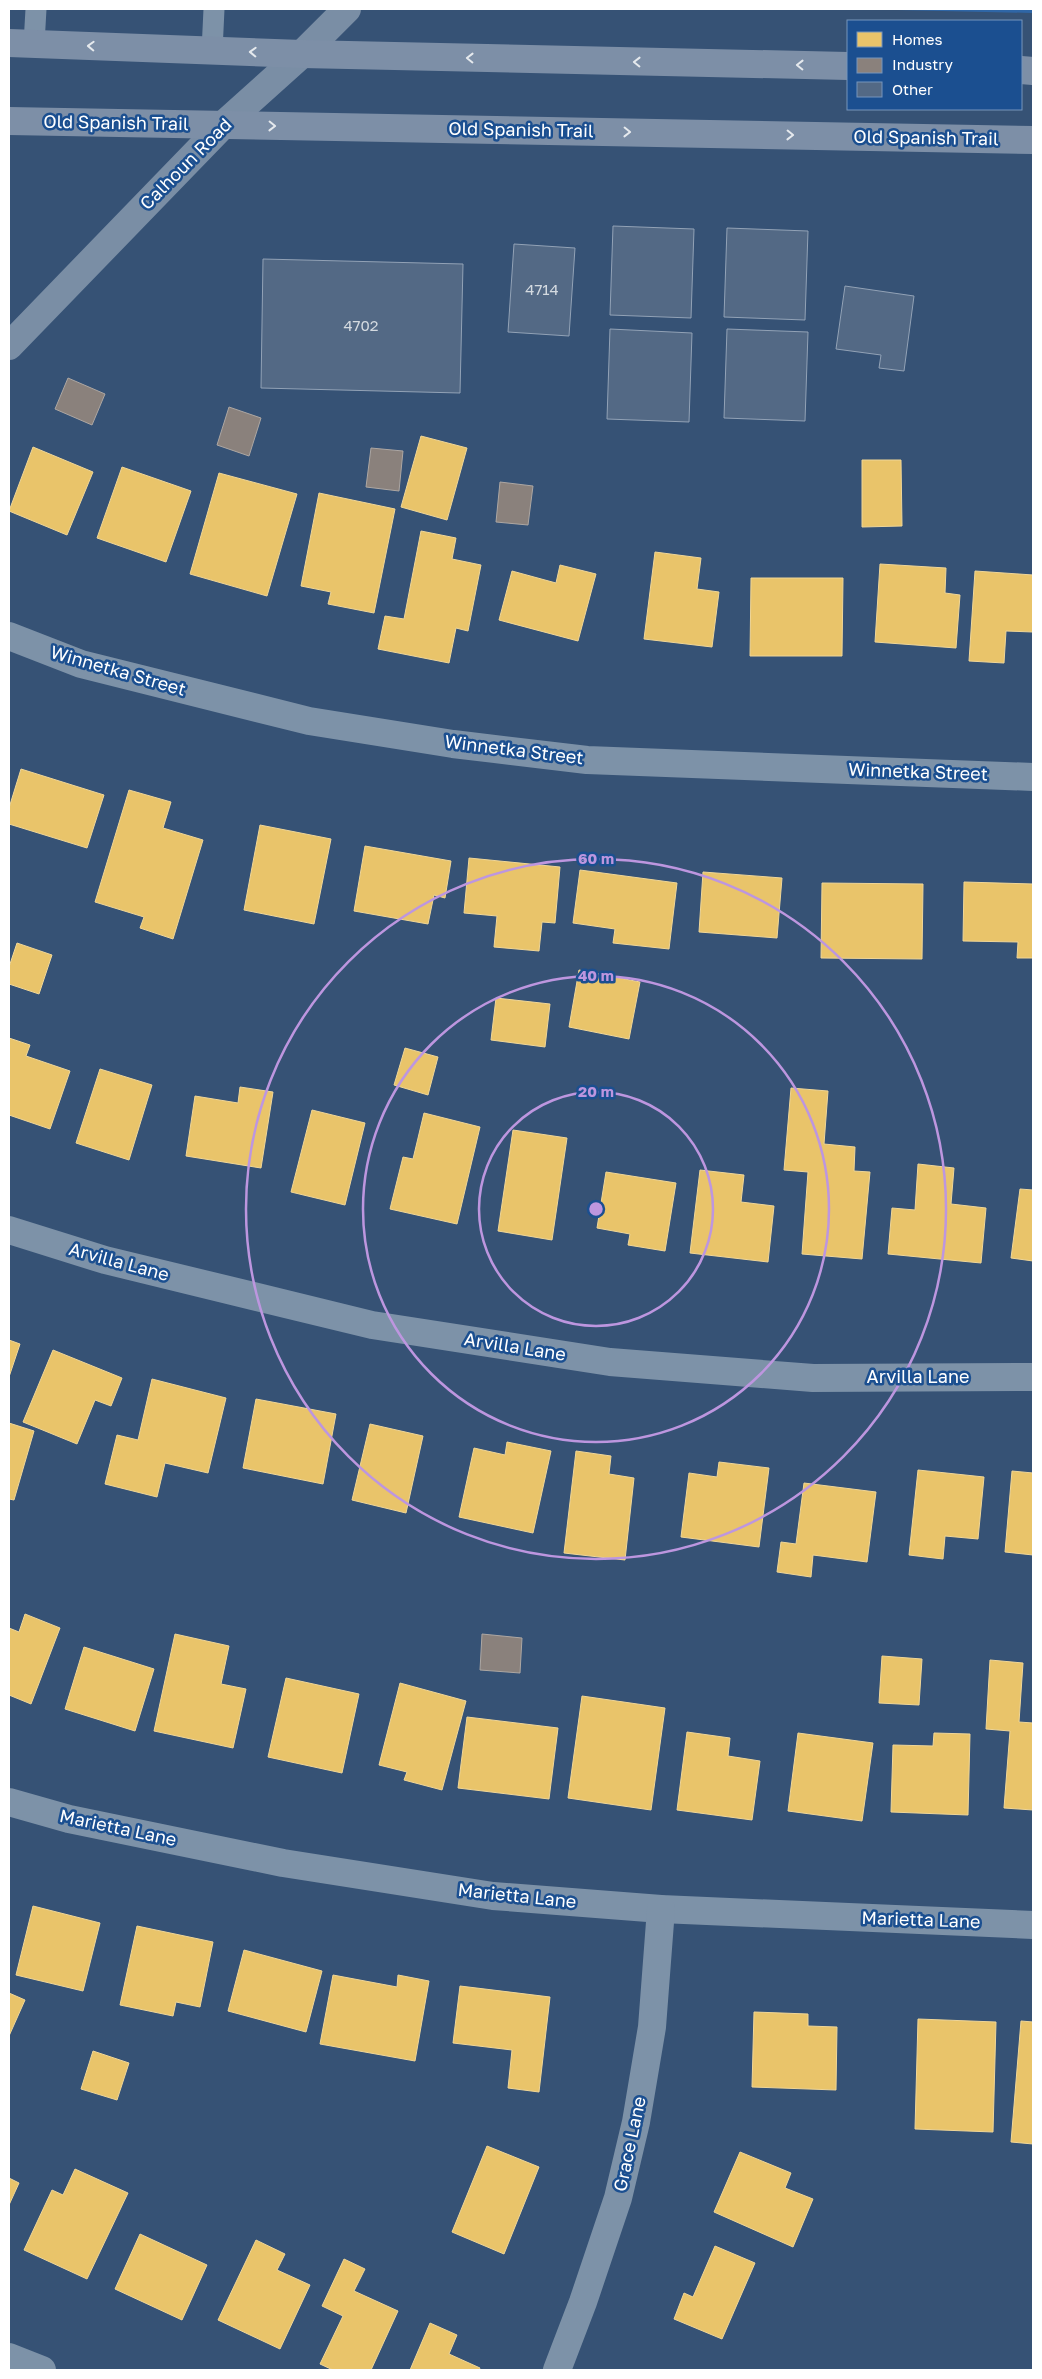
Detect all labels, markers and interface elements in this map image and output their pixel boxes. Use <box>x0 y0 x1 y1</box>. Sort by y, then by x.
legend <box>847 20 1022 110</box>
text: Homes <box>892 30 942 48</box>
one-way arrow <box>86 41 94 52</box>
one-way arrow <box>249 47 257 58</box>
one-way arrow <box>466 53 474 63</box>
text: Industry <box>892 55 953 73</box>
one-way arrow <box>633 57 640 67</box>
one-way arrow <box>795 60 803 71</box>
text: Other <box>892 80 933 98</box>
street label: Old Spanish Trail <box>43 110 189 134</box>
street label: Calhoun Road <box>135 113 236 214</box>
street label: Old Spanish Trail <box>448 117 594 141</box>
one-way arrow <box>268 121 276 131</box>
street label: Old Spanish Trail <box>853 125 999 149</box>
one-way arrow <box>624 127 631 137</box>
one-way arrow <box>786 130 794 140</box>
house number: 4714 <box>525 280 559 298</box>
house number: 4702 <box>343 316 379 334</box>
street label: Winnetka Street <box>48 640 189 700</box>
street label: Winnetka Street <box>443 730 585 768</box>
street label: Winnetka Street <box>848 758 988 784</box>
text: 60 m <box>578 849 614 867</box>
text: 40 m <box>578 966 614 984</box>
text: 20 m <box>578 1082 614 1100</box>
centre of rings <box>587 1200 605 1218</box>
street label: Arvilla Lane <box>67 1237 172 1285</box>
street label: Arvilla Lane <box>463 1327 568 1365</box>
street label: Arvilla Lane <box>867 1365 969 1387</box>
street label: Marietta Lane <box>58 1804 179 1850</box>
street label: Marietta Lane <box>457 1878 577 1912</box>
street label: Marietta Lane <box>861 1906 981 1932</box>
street label: Grace Lane <box>608 2094 650 2193</box>

